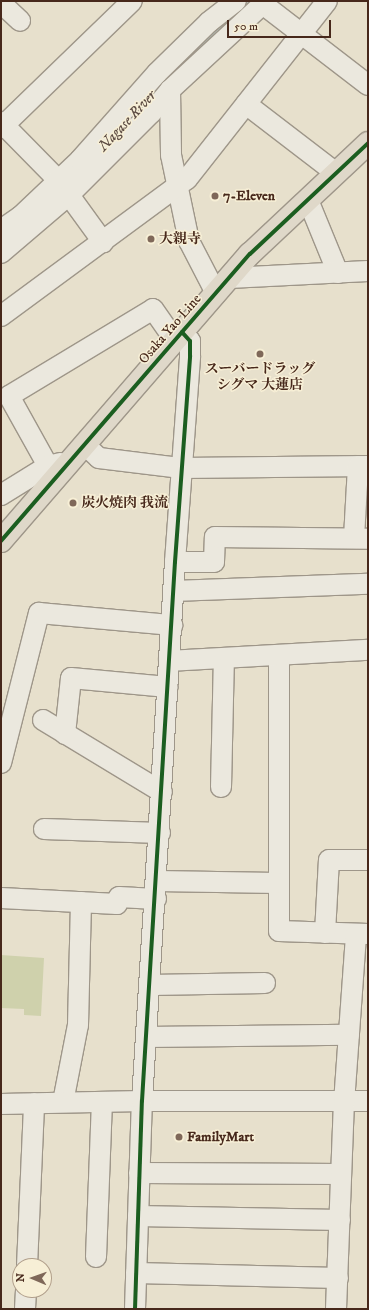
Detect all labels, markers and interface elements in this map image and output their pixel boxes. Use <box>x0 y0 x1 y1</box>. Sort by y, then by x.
scale bar <box>229 12 333 38</box>
text: 50 m <box>234 19 258 34</box>
water label: Nagase River <box>94 87 160 155</box>
place label: 7-Eleven <box>223 188 275 204</box>
marker: 7-Eleven <box>210 191 220 201</box>
place label: 大親寺 <box>159 231 201 247</box>
marker: 大親寺 <box>146 234 156 244</box>
street label: Osaka Yao Line <box>135 291 205 367</box>
marker: スーバードラッグ シグマ 大蓮店 <box>255 349 265 359</box>
place label: スーバードラッグ シグマ 大蓮店 <box>204 361 316 394</box>
place label: 炭火焼肉 我流 <box>81 495 168 511</box>
marker: 炭火焼肉 我流 <box>68 498 78 508</box>
place label: FamilyMart <box>187 1129 254 1145</box>
marker: FamilyMart <box>174 1132 184 1142</box>
north arrow <box>12 1258 52 1298</box>
text: N <box>14 1273 28 1282</box>

